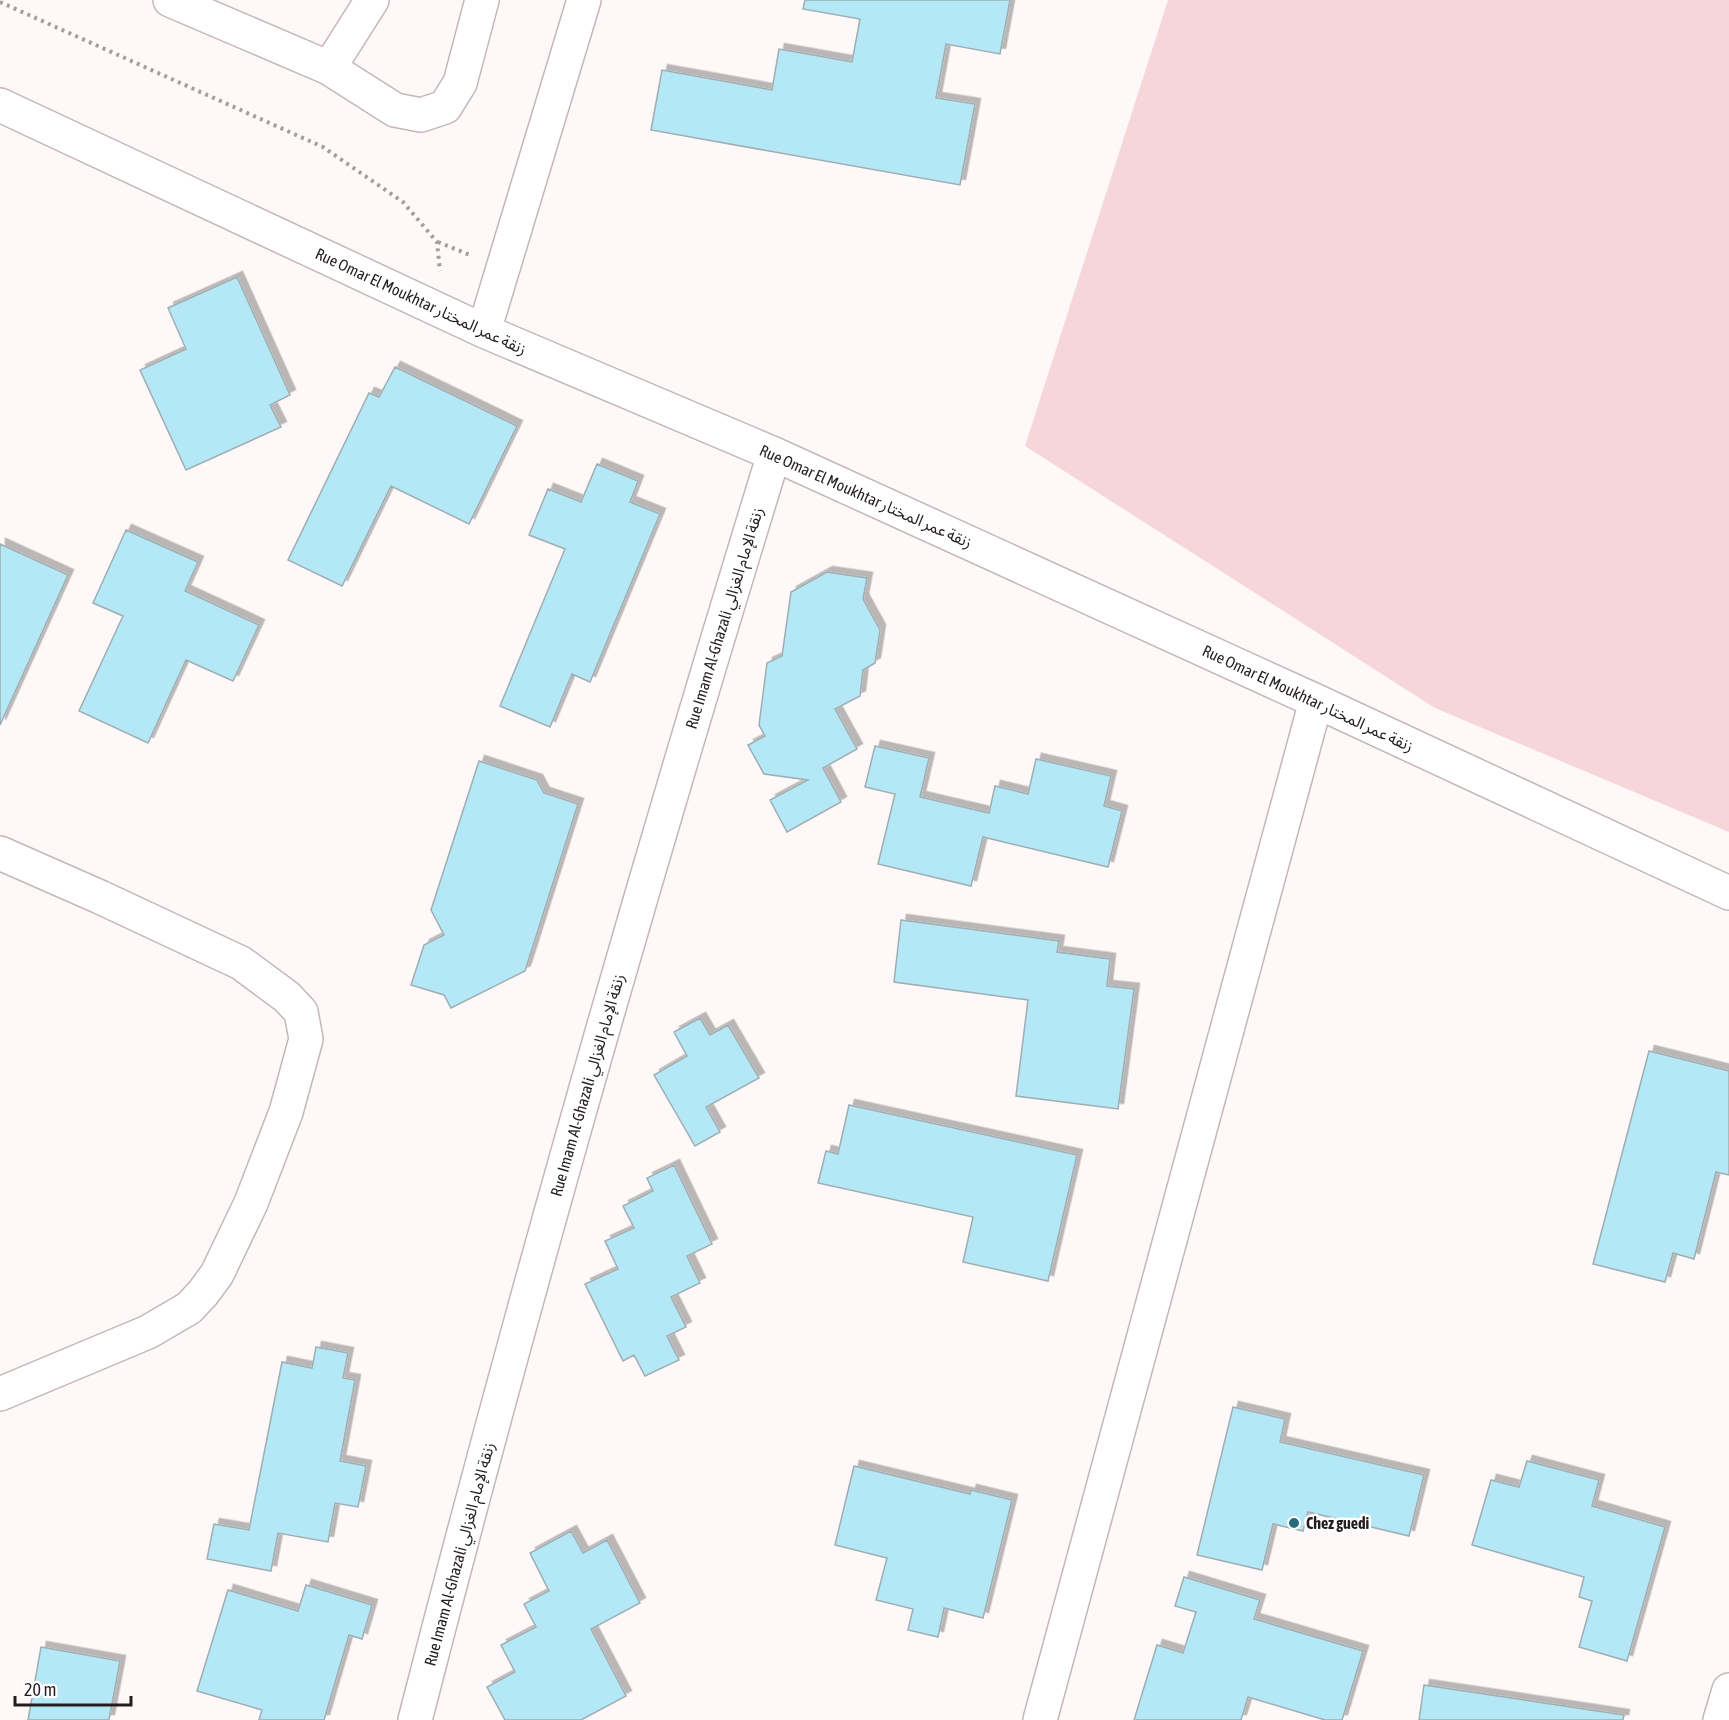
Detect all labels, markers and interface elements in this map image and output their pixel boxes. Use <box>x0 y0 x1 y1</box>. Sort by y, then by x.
street label: Rue Omar El Moukhtar زنقة عمر المختار <box>312 244 529 359</box>
street label: Rue Omar El Moukhtar زنقة عمر المختار <box>757 441 975 552</box>
street label: Rue Imam Al-Ghazali زنقة الإمام الغزالي <box>682 505 770 732</box>
street label: Rue Omar El Moukhtar زنقة عمر المختار <box>1199 641 1416 756</box>
street label: Rue Imam Al-Ghazali زنقة الإمام الغزالي <box>547 972 631 1199</box>
street label: Rue Imam Al-Ghazali زنقة الإمام الغزالي <box>420 1440 501 1669</box>
place label: Chez guedi <box>1306 1514 1370 1532</box>
marker: Chez guedi <box>1287 1516 1301 1530</box>
scale bar <box>15 1669 130 1707</box>
text: 20 m <box>24 1679 56 1700</box>

